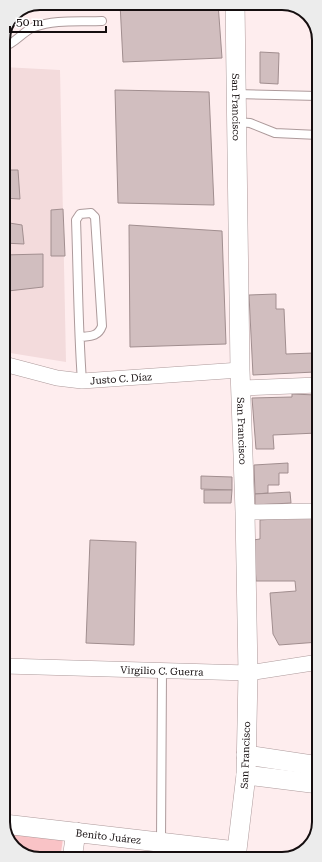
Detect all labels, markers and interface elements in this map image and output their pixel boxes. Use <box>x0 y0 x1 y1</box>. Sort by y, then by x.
scale bar <box>10 8 106 34</box>
text: 50 m <box>16 15 43 29</box>
street label: San Francisco <box>230 73 242 141</box>
street label: Justo C. Díaz <box>90 371 152 386</box>
street label: San Francisco <box>235 397 248 465</box>
street label: Virgilio C. Guerra <box>120 664 204 678</box>
street label: San Francisco <box>239 721 252 789</box>
street label: Benito Juárez <box>75 827 142 846</box>

